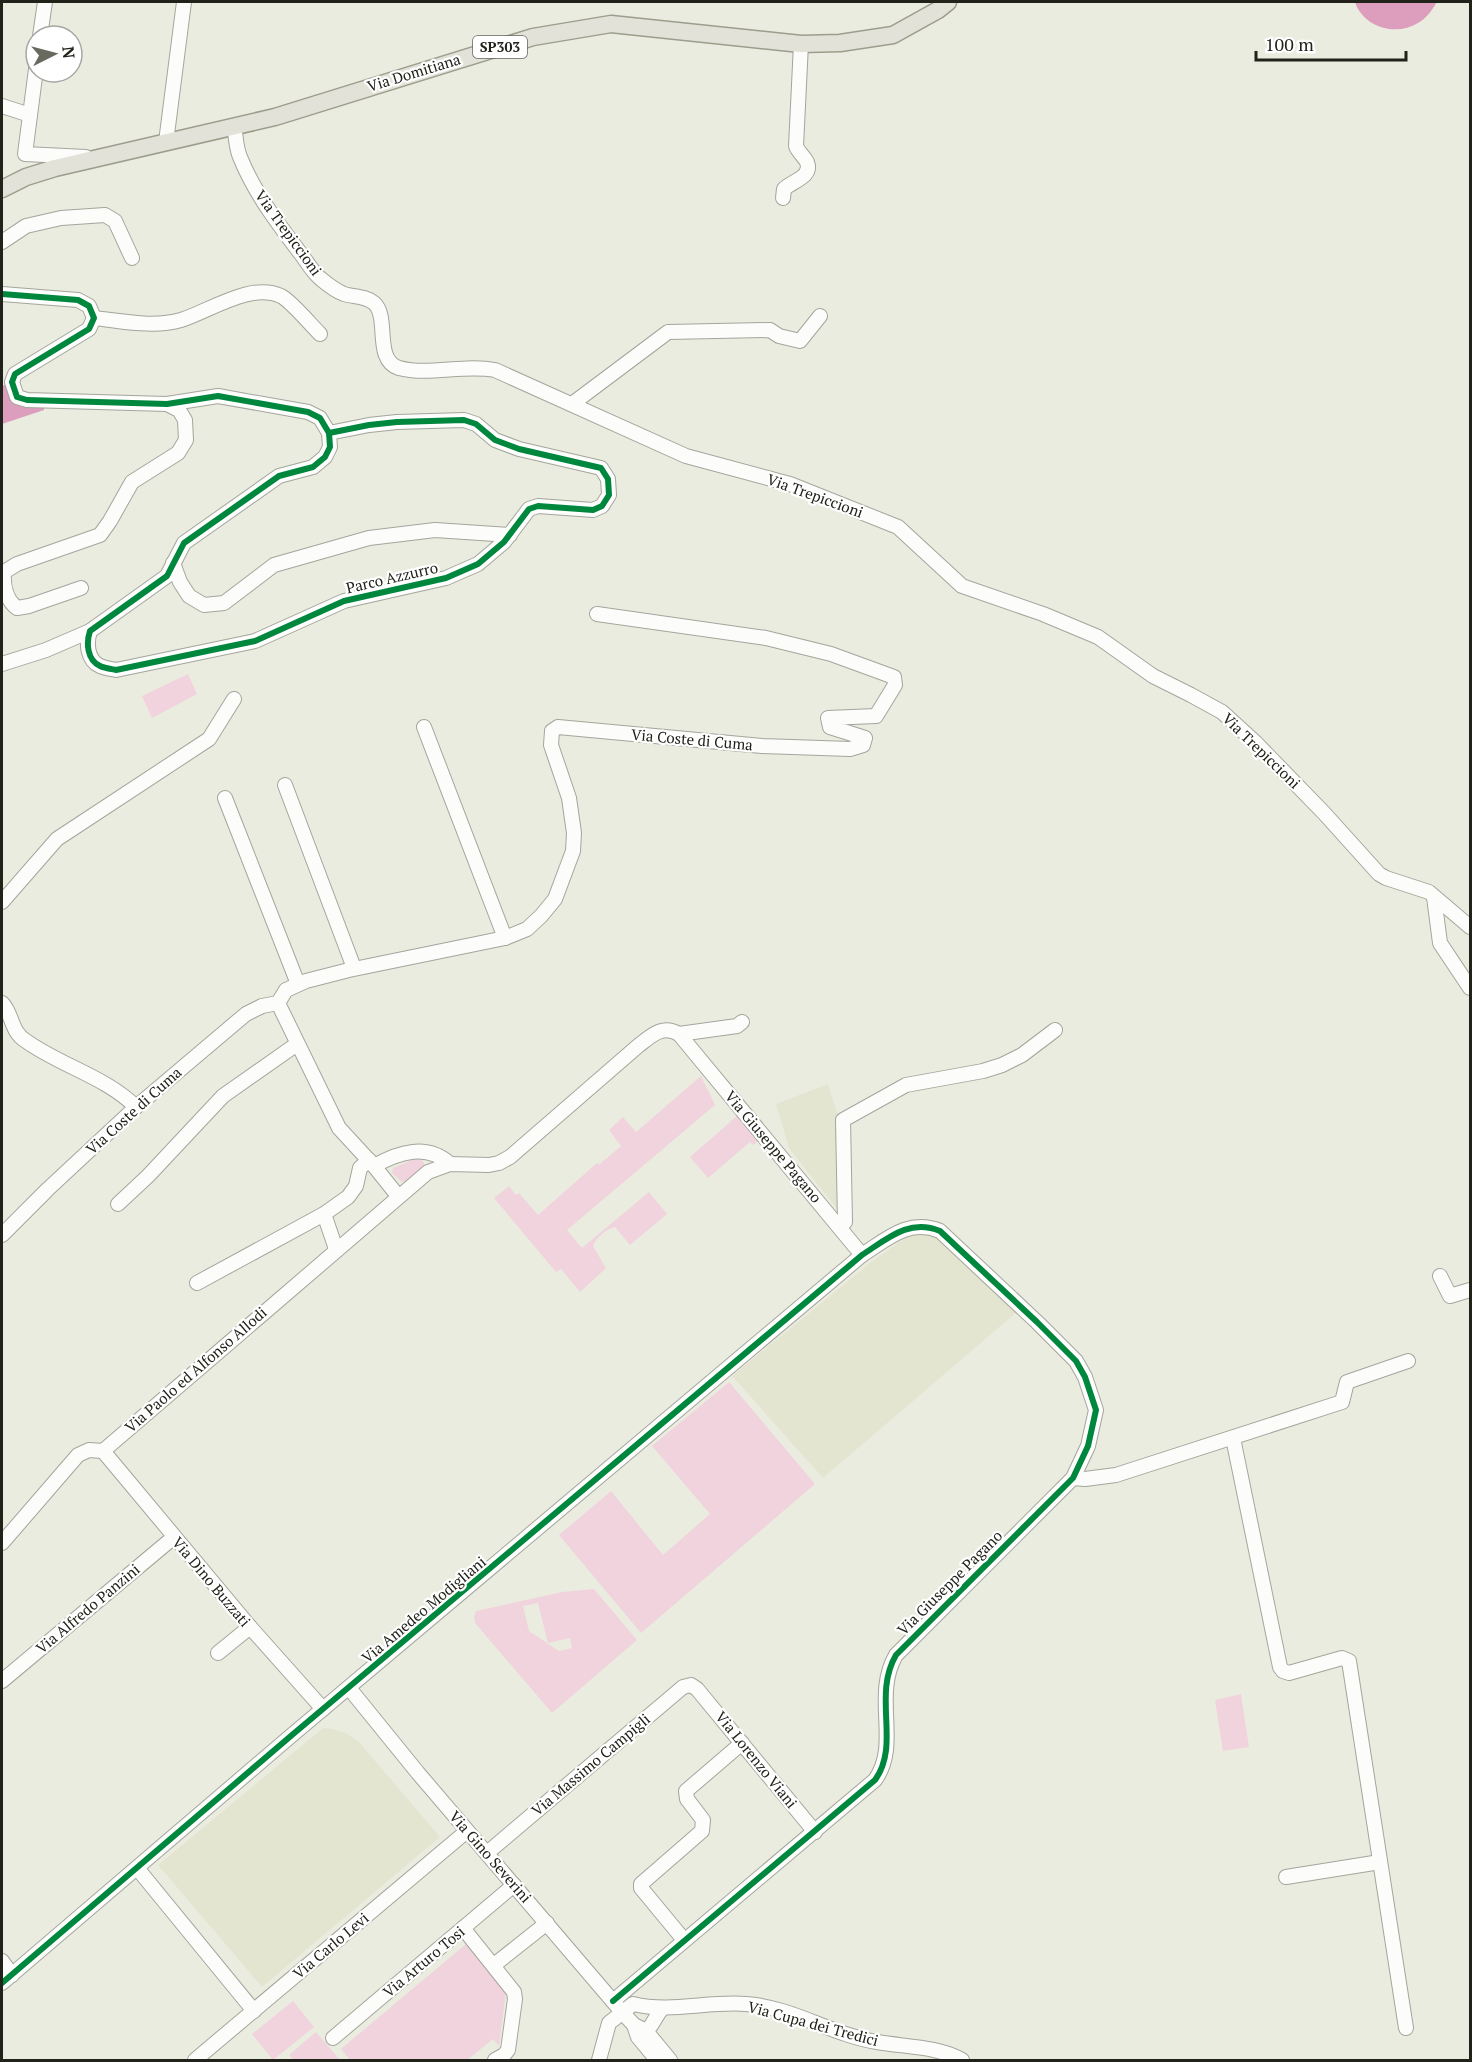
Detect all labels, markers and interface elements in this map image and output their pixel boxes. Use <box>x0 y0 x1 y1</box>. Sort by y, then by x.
north arrow <box>24 24 84 84</box>
scale bar <box>1256 24 1406 62</box>
text: 100 m <box>1265 32 1314 56</box>
road number: SP303 <box>473 36 527 58</box>
text: N <box>57 45 80 60</box>
street label: Via Domitiana <box>365 48 463 96</box>
street label: Via Trepiccioni <box>251 186 327 279</box>
street label: Via Trepiccioni <box>764 468 866 522</box>
street label: Parco Azzurro <box>344 557 440 597</box>
street label: Via Trepiccioni <box>1218 708 1305 793</box>
street label: Via Coste di Cuma <box>630 724 754 754</box>
street label: Via Coste di Cuma <box>81 1062 186 1159</box>
street label: Via Giuseppe Pagano <box>721 1086 827 1207</box>
street label: Via Paolo ed Alfonso Allodi <box>120 1302 271 1436</box>
street label: Via Giuseppe Pagano <box>892 1525 1006 1639</box>
street label: Via Dino Buzzati <box>168 1532 255 1631</box>
street label: Via Amedeo Modigliani <box>357 1551 490 1667</box>
street label: Via Alfredo Panzini <box>31 1559 144 1658</box>
street label: Via Lorenzo Viani <box>712 1707 802 1812</box>
street label: Via Massimo Campigli <box>527 1709 654 1820</box>
street label: Via Gino Severini <box>445 1806 536 1907</box>
street label: Via Carlo Levi <box>288 1908 372 1983</box>
street label: Via Arturo Tosi <box>378 1921 469 2001</box>
street label: Via Cupa dei Tredici <box>746 1996 881 2050</box>

